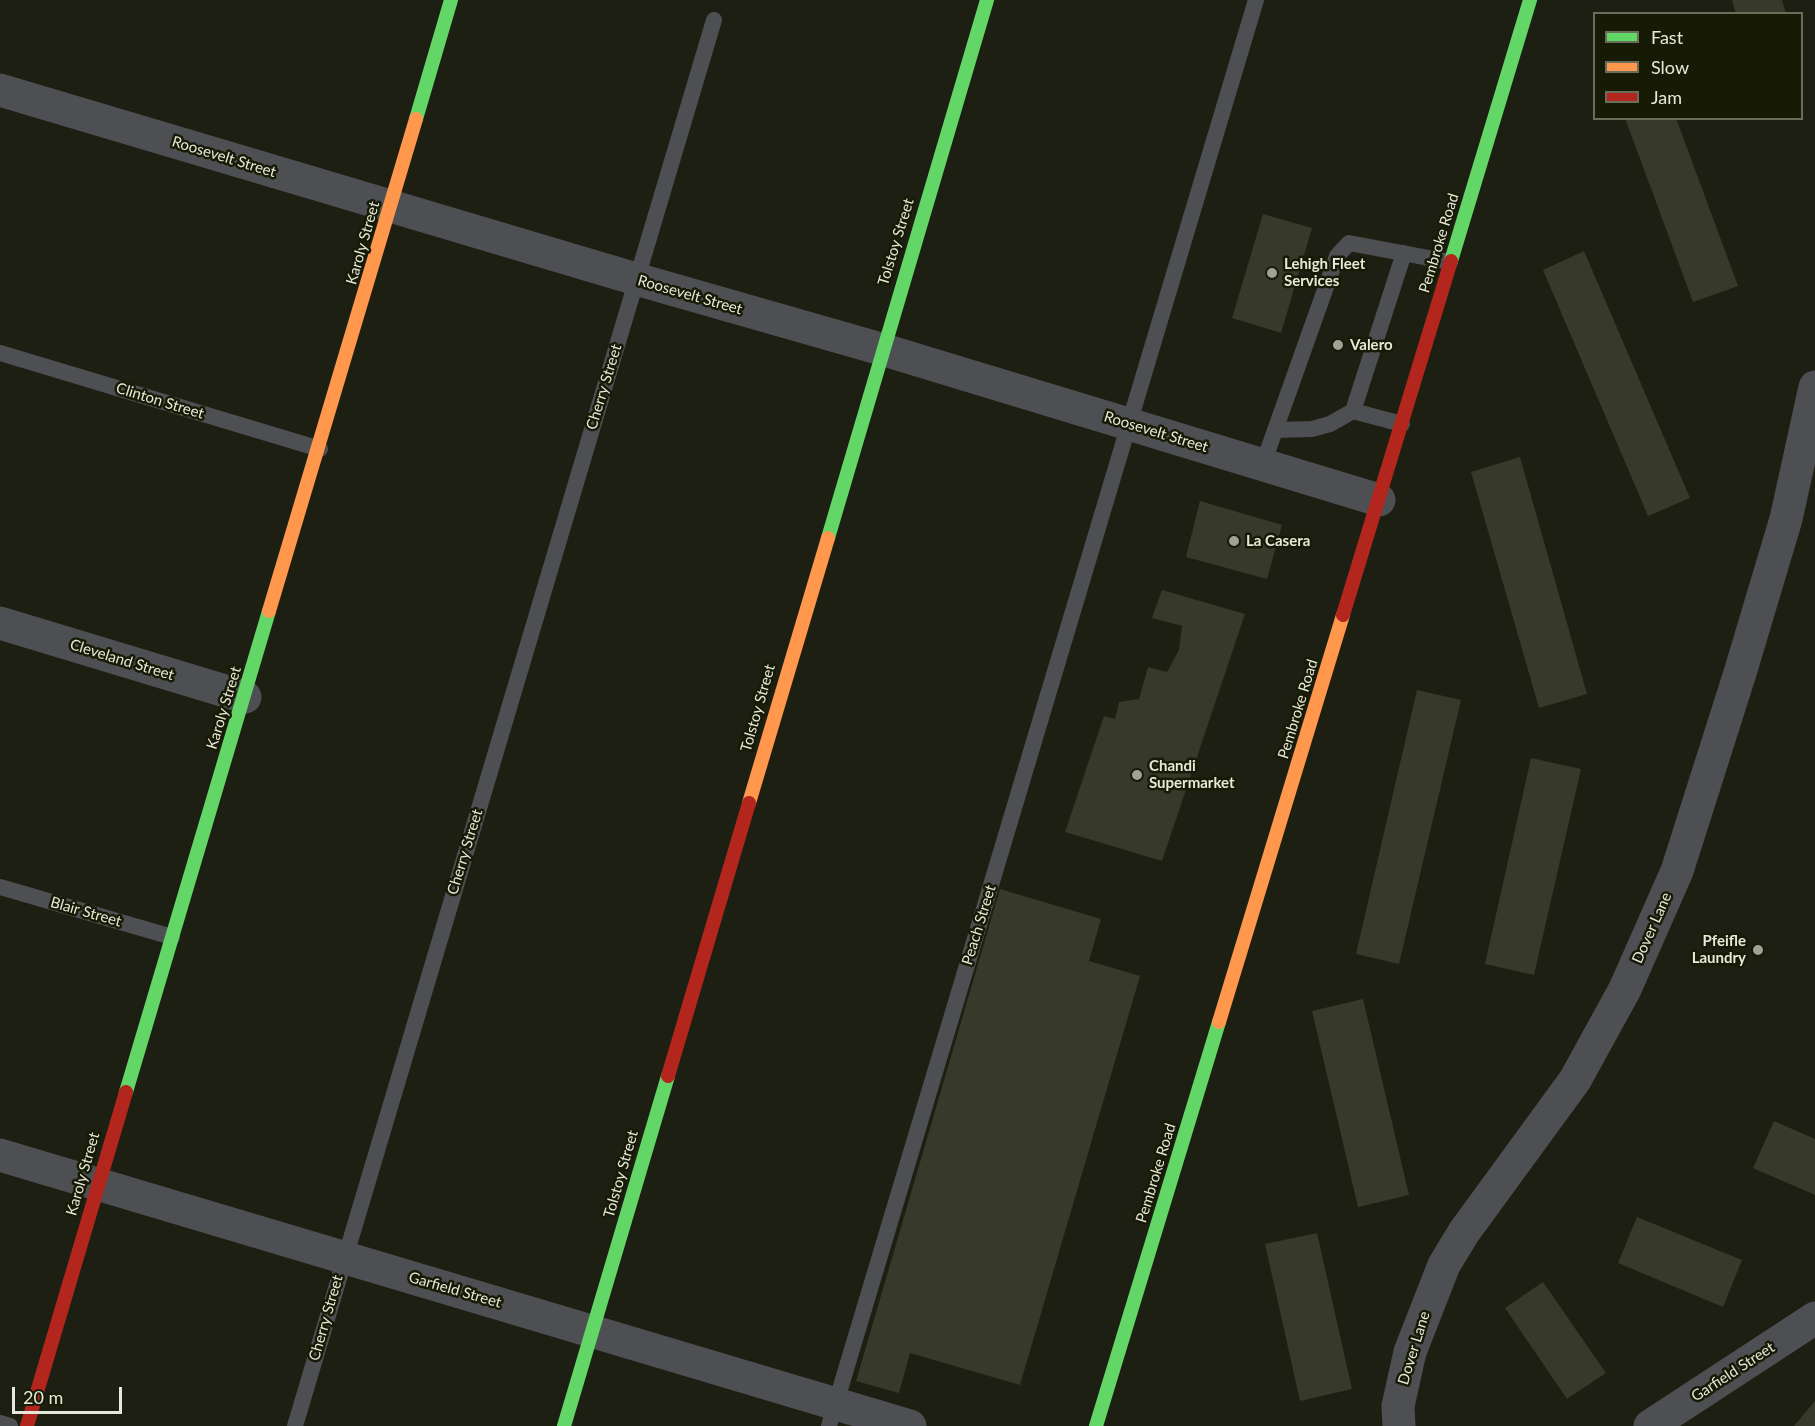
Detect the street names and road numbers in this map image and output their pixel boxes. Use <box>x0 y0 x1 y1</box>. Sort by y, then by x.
street label: Roosevelt Street <box>170 133 278 181</box>
street label: Pembroke Road <box>1415 191 1463 295</box>
street label: Tolstoy Street <box>874 196 918 288</box>
street label: Karoly Street <box>343 199 383 287</box>
street label: Roosevelt Street <box>636 271 744 319</box>
street label: Cherry Street <box>582 342 626 432</box>
street label: Clinton Street <box>114 379 206 423</box>
street label: Roosevelt Street <box>1102 408 1210 456</box>
street label: Cleveland Street <box>68 636 176 684</box>
street label: Pembroke Road <box>1274 657 1322 761</box>
street label: Tolstoy Street <box>737 662 779 754</box>
street label: Karoly Street <box>203 664 245 752</box>
street label: Cherry Street <box>443 807 487 897</box>
street label: Peach Street <box>958 883 1000 967</box>
street label: Dover Lane <box>1628 890 1676 966</box>
street label: Blair Street <box>48 893 124 931</box>
street label: Pembroke Road <box>1132 1121 1180 1225</box>
street label: Tolstoy Street <box>600 1128 642 1220</box>
street label: Karoly Street <box>63 1130 103 1218</box>
street label: Garfield Street <box>407 1268 503 1312</box>
street label: Cherry Street <box>305 1273 347 1363</box>
street label: Dover Lane <box>1394 1309 1434 1387</box>
street label: Garfield Street <box>1688 1338 1778 1406</box>

